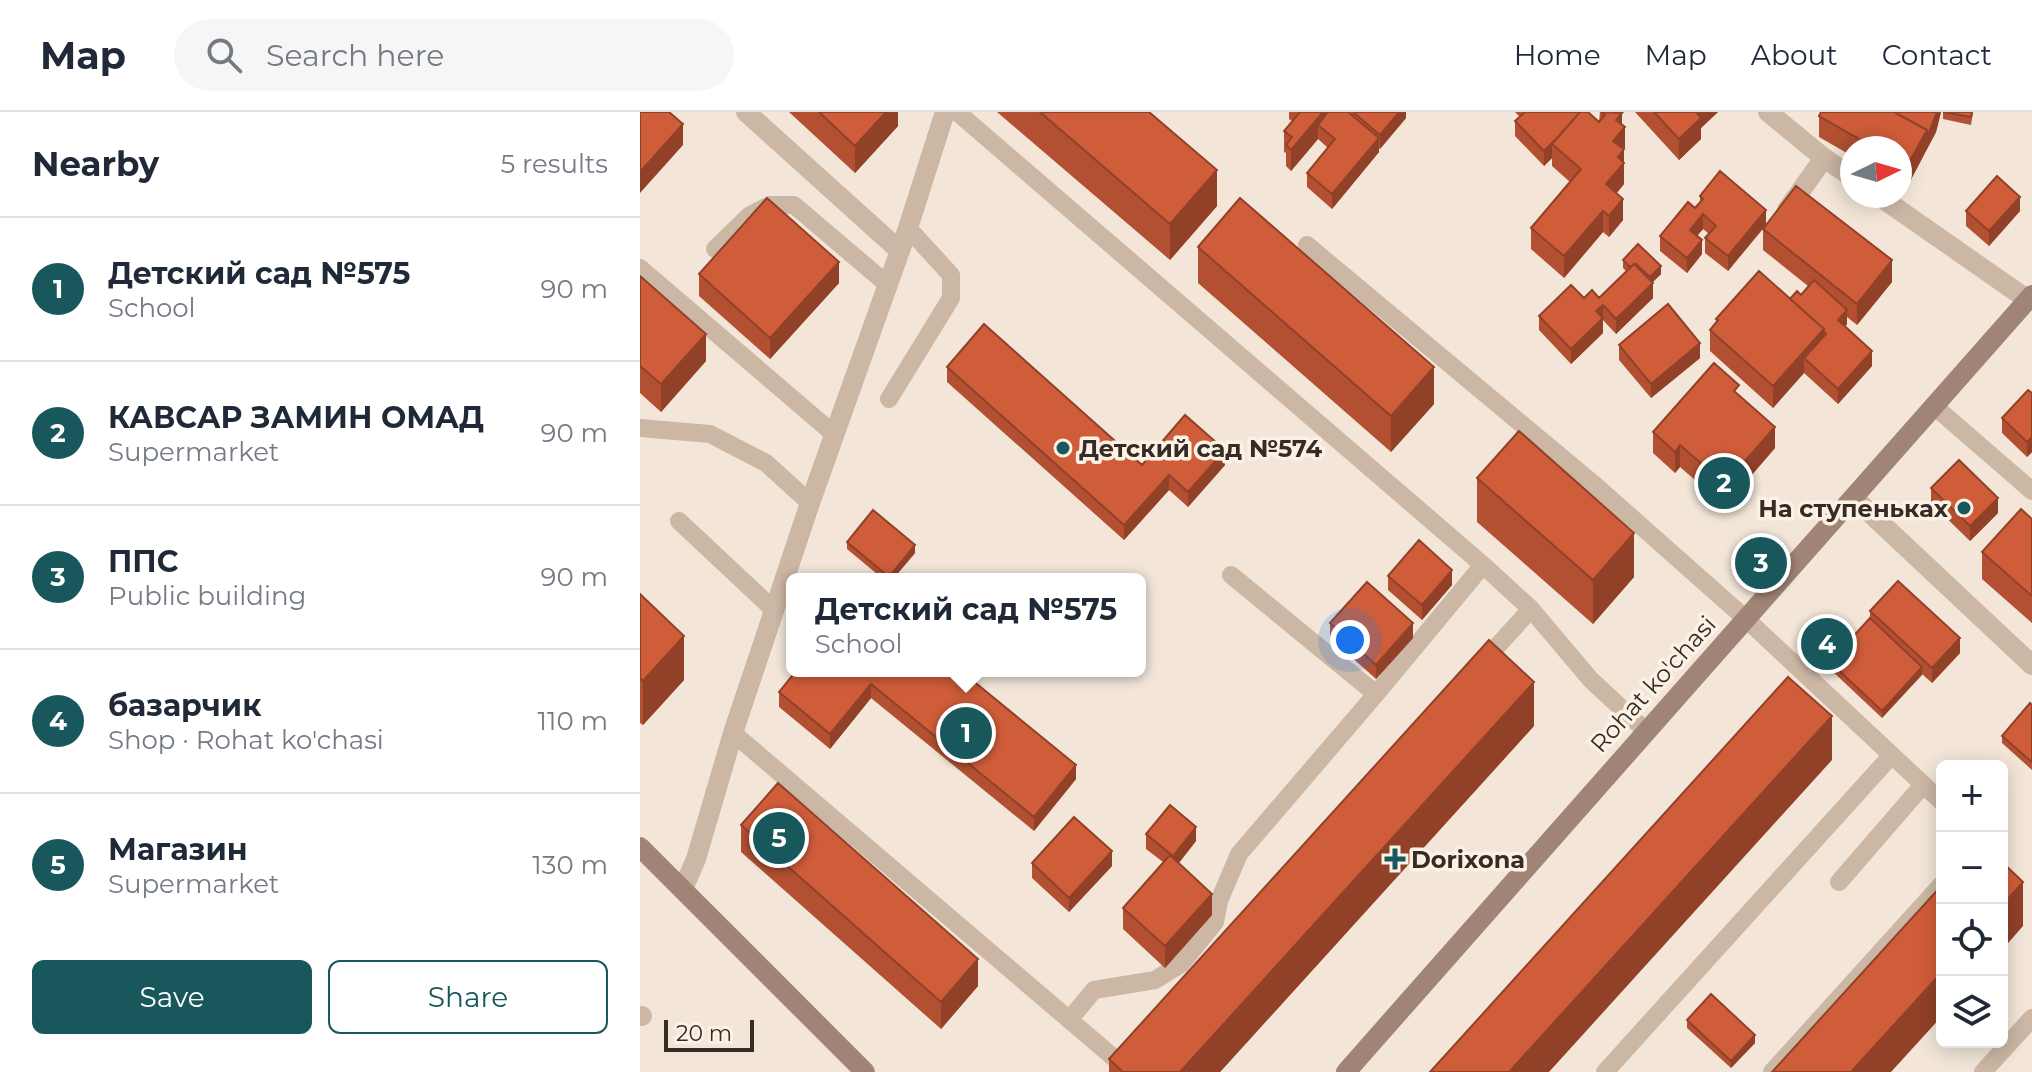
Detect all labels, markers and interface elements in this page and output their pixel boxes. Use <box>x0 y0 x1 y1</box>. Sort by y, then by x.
search box <box>174 19 734 91</box>
text: Map <box>40 32 126 79</box>
icon: search <box>202 33 246 77</box>
text: Search here <box>266 37 444 74</box>
text: Home <box>1514 38 1601 72</box>
text: Map <box>1645 38 1707 72</box>
text: About <box>1751 38 1838 72</box>
text: Contact <box>1882 38 1992 72</box>
north arrow <box>1840 136 1912 208</box>
text: Nearby <box>32 143 159 185</box>
text: 5 results <box>501 148 608 180</box>
text: Детский сад №575 <box>108 255 410 292</box>
text: 1 <box>53 273 63 305</box>
text: 90 m <box>541 273 608 305</box>
text: School <box>108 292 196 324</box>
text: КАВСАР ЗАМИН ОМАД <box>108 399 484 436</box>
text: 2 <box>50 417 66 449</box>
text: 90 m <box>541 417 608 449</box>
place label: Детский сад №574 <box>1079 434 1322 463</box>
text: Supermarket <box>108 436 279 468</box>
marker: Детский сад №574 <box>1054 439 1072 457</box>
pin: 2 <box>1698 453 1750 513</box>
place label: На ступеньках <box>1758 494 1949 523</box>
marker: На ступеньках <box>1955 499 1973 517</box>
pin: 3 <box>1735 533 1787 593</box>
text: ППС <box>108 543 179 580</box>
text: 3 <box>50 561 66 593</box>
text: 90 m <box>541 561 608 593</box>
popup <box>786 573 1146 677</box>
text: Public building <box>108 580 306 612</box>
text: Детский сад №575 <box>815 591 1117 628</box>
street label: Rohat ko'chasi <box>1584 610 1722 758</box>
pin: 4 <box>1801 614 1853 674</box>
your location <box>1330 620 1370 660</box>
text: School <box>815 628 902 660</box>
text: базарчик <box>108 687 261 724</box>
pin: 1 <box>940 703 992 763</box>
text: 4 <box>49 705 67 737</box>
text: 110 m <box>538 705 608 737</box>
text: Shop · Rohat ko'chasi <box>108 724 384 756</box>
map controls <box>1936 760 2008 1048</box>
button: + <box>1936 760 2008 832</box>
pin: 5 <box>753 808 805 868</box>
text: Магазин <box>108 831 248 868</box>
button: − <box>1936 832 2008 904</box>
place label: Dorixona <box>1411 845 1525 874</box>
text: 5 <box>50 849 66 881</box>
text: 130 m <box>532 849 608 881</box>
marker: Dorixona <box>1386 850 1404 868</box>
text: Supermarket <box>108 868 279 900</box>
button: locate <box>1936 904 2008 976</box>
button: Save <box>32 960 312 1034</box>
button: Share <box>328 960 608 1034</box>
button: layers <box>1936 976 2008 1048</box>
scale bar <box>664 1016 754 1052</box>
text: 20 m <box>676 1020 732 1047</box>

